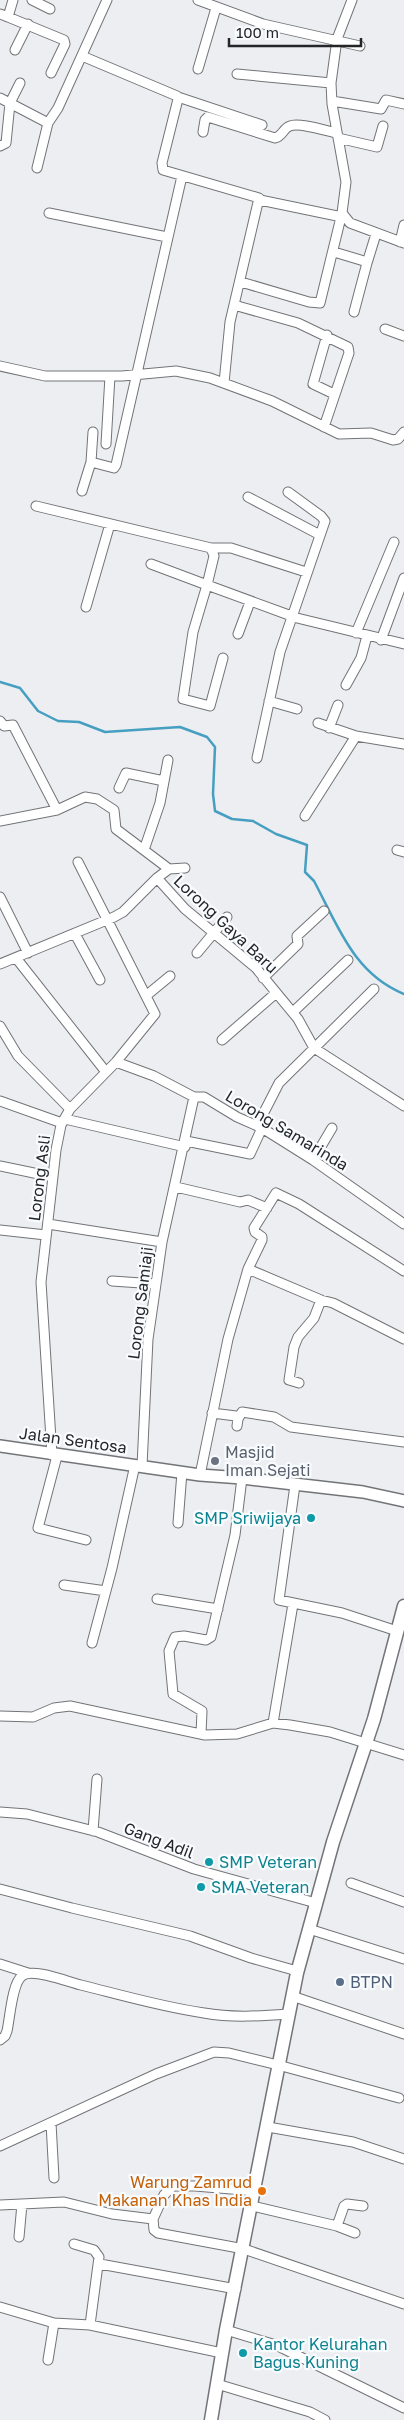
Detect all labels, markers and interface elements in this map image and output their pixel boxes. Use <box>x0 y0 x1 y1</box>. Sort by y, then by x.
scale bar <box>229 15 362 47</box>
text: 100 m <box>236 23 279 41</box>
street label: Lorong Gaya Baru <box>170 871 282 977</box>
street label: Lorong Samarinda <box>222 1085 352 1175</box>
street label: Lorong Asli <box>24 1134 54 1222</box>
street label: Lorong Samiaji <box>123 1246 157 1360</box>
street label: Jalan Sentosa <box>18 1423 128 1457</box>
place label: Masjid Iman Sejati <box>225 1442 310 1480</box>
marker: Masjid Iman Sejati <box>209 1455 221 1467</box>
place label: SMP Sriwijaya <box>194 1508 301 1528</box>
marker: SMP Sriwijaya <box>305 1512 317 1524</box>
street label: Gang Adil <box>121 1817 197 1863</box>
place label: SMP Veteran <box>219 1852 317 1872</box>
marker: SMP Veteran <box>203 1856 215 1868</box>
place label: SMA Veteran <box>211 1877 309 1897</box>
marker: SMA Veteran <box>195 1881 207 1893</box>
place label: BTPN <box>350 1972 393 1992</box>
marker: BTPN <box>334 1976 346 1988</box>
place label: Warung Zamrud Makanan Khas India <box>98 2172 252 2210</box>
marker: Warung Zamrud Makanan Khas India <box>256 2185 268 2197</box>
place label: Kantor Kelurahan Bagus Kuning <box>253 2334 387 2372</box>
marker: Kantor Kelurahan Bagus Kuning <box>237 2347 249 2359</box>

